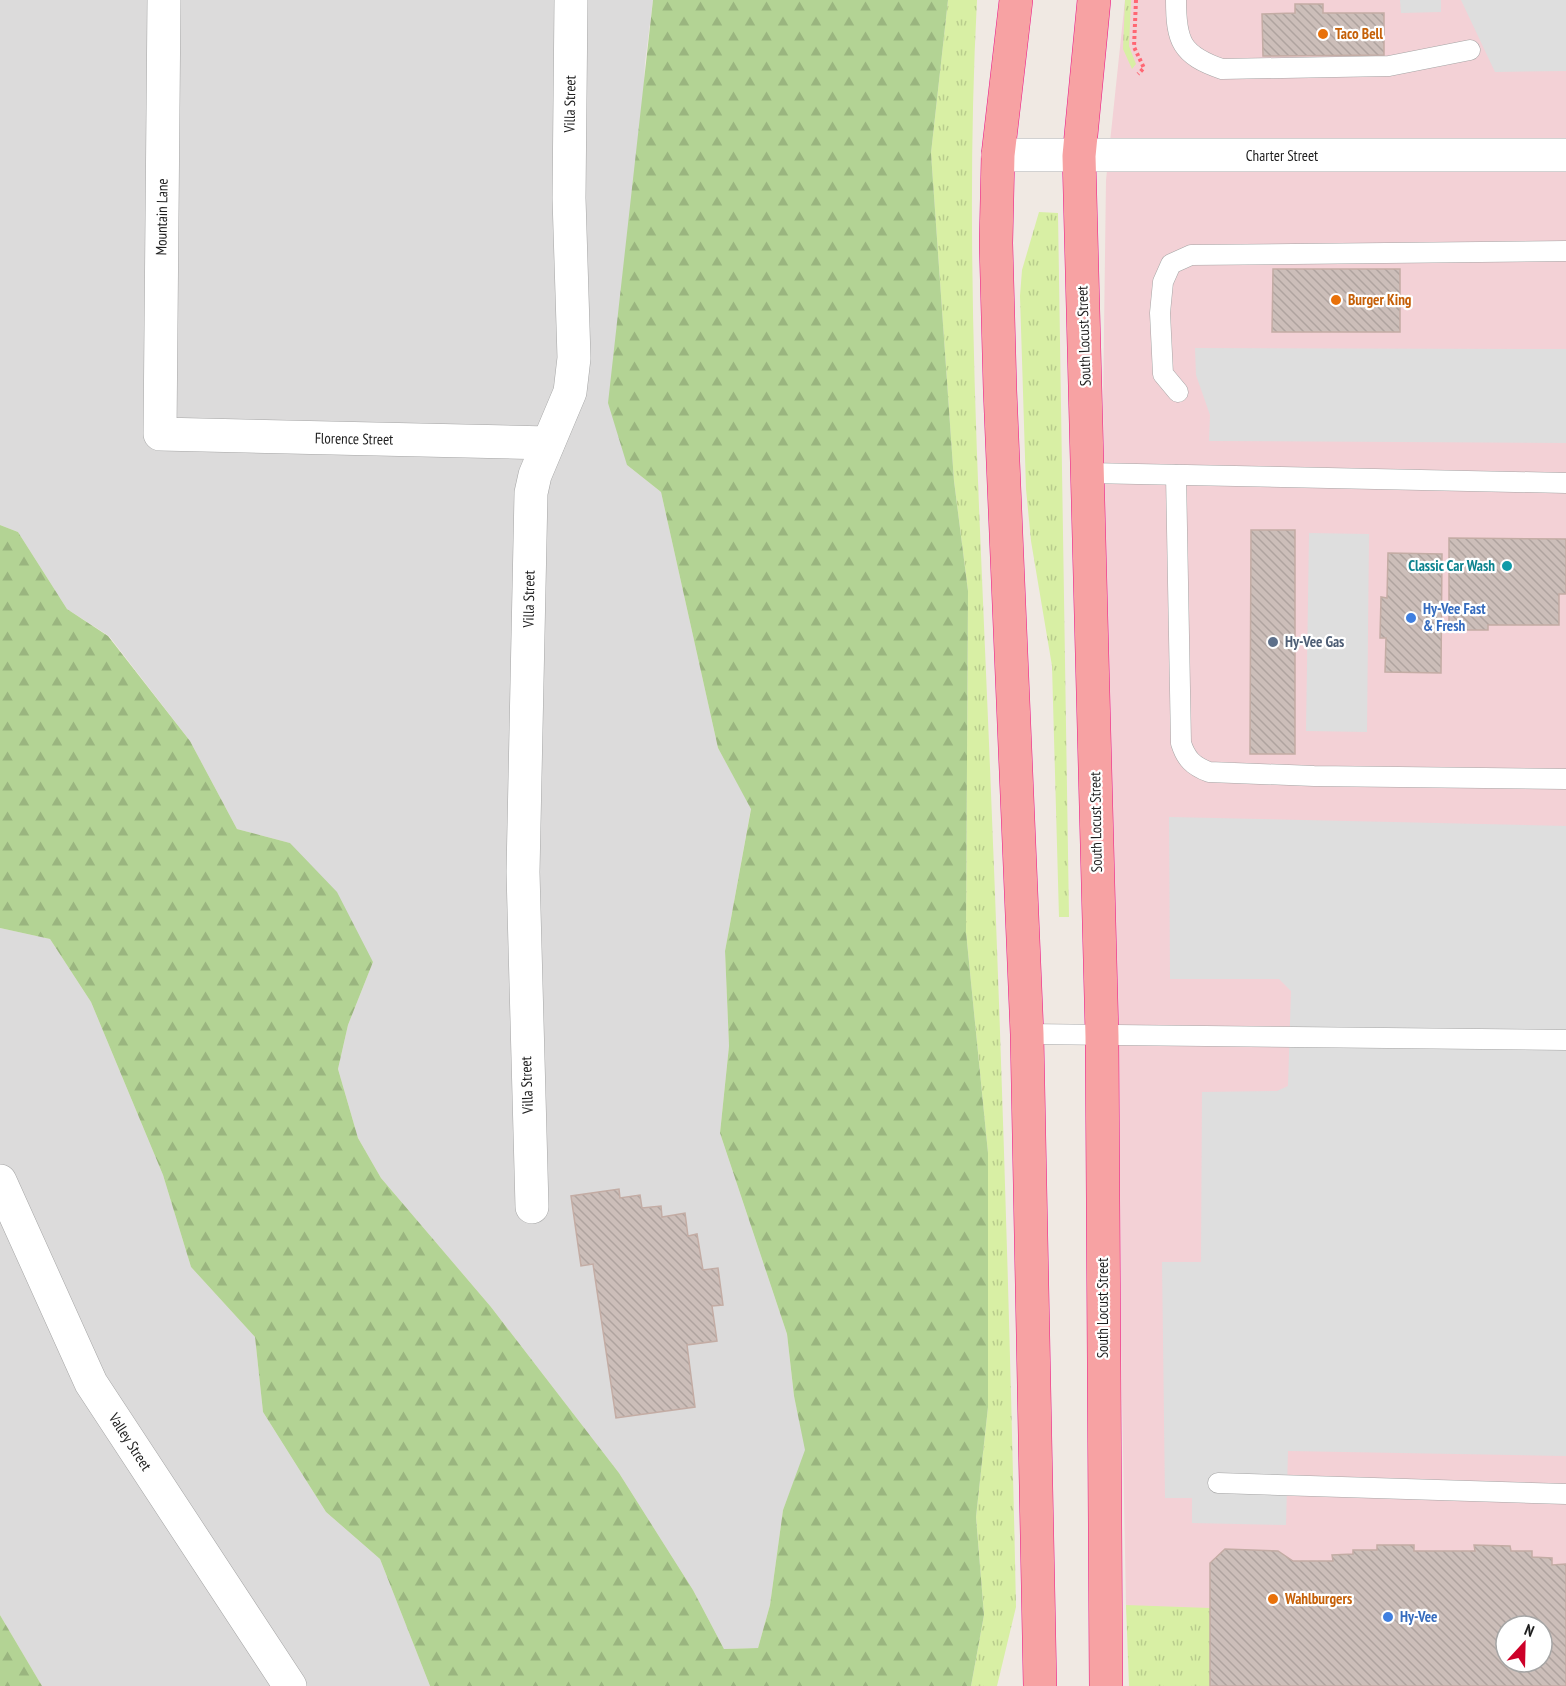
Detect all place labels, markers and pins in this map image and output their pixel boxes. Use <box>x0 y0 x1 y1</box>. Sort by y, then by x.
place label: Taco Bell <box>1335 24 1383 43</box>
marker: Taco Bell <box>1316 27 1330 41</box>
place label: Burger King <box>1348 290 1412 309</box>
marker: Burger King <box>1329 293 1343 307</box>
place label: Classic Car Wash <box>1408 556 1495 575</box>
marker: Classic Car Wash <box>1500 559 1514 573</box>
place label: Hy-Vee Fast & Fresh <box>1423 599 1486 635</box>
marker: Hy-Vee Fast & Fresh <box>1404 611 1418 625</box>
place label: Hy-Vee Gas <box>1285 632 1344 651</box>
marker: Hy-Vee Gas <box>1266 635 1280 649</box>
place label: Wahlburgers <box>1284 1589 1352 1608</box>
marker: Wahlburgers <box>1266 1592 1280 1606</box>
place label: Hy-Vee <box>1400 1607 1438 1626</box>
marker: Hy-Vee <box>1381 1610 1395 1624</box>

